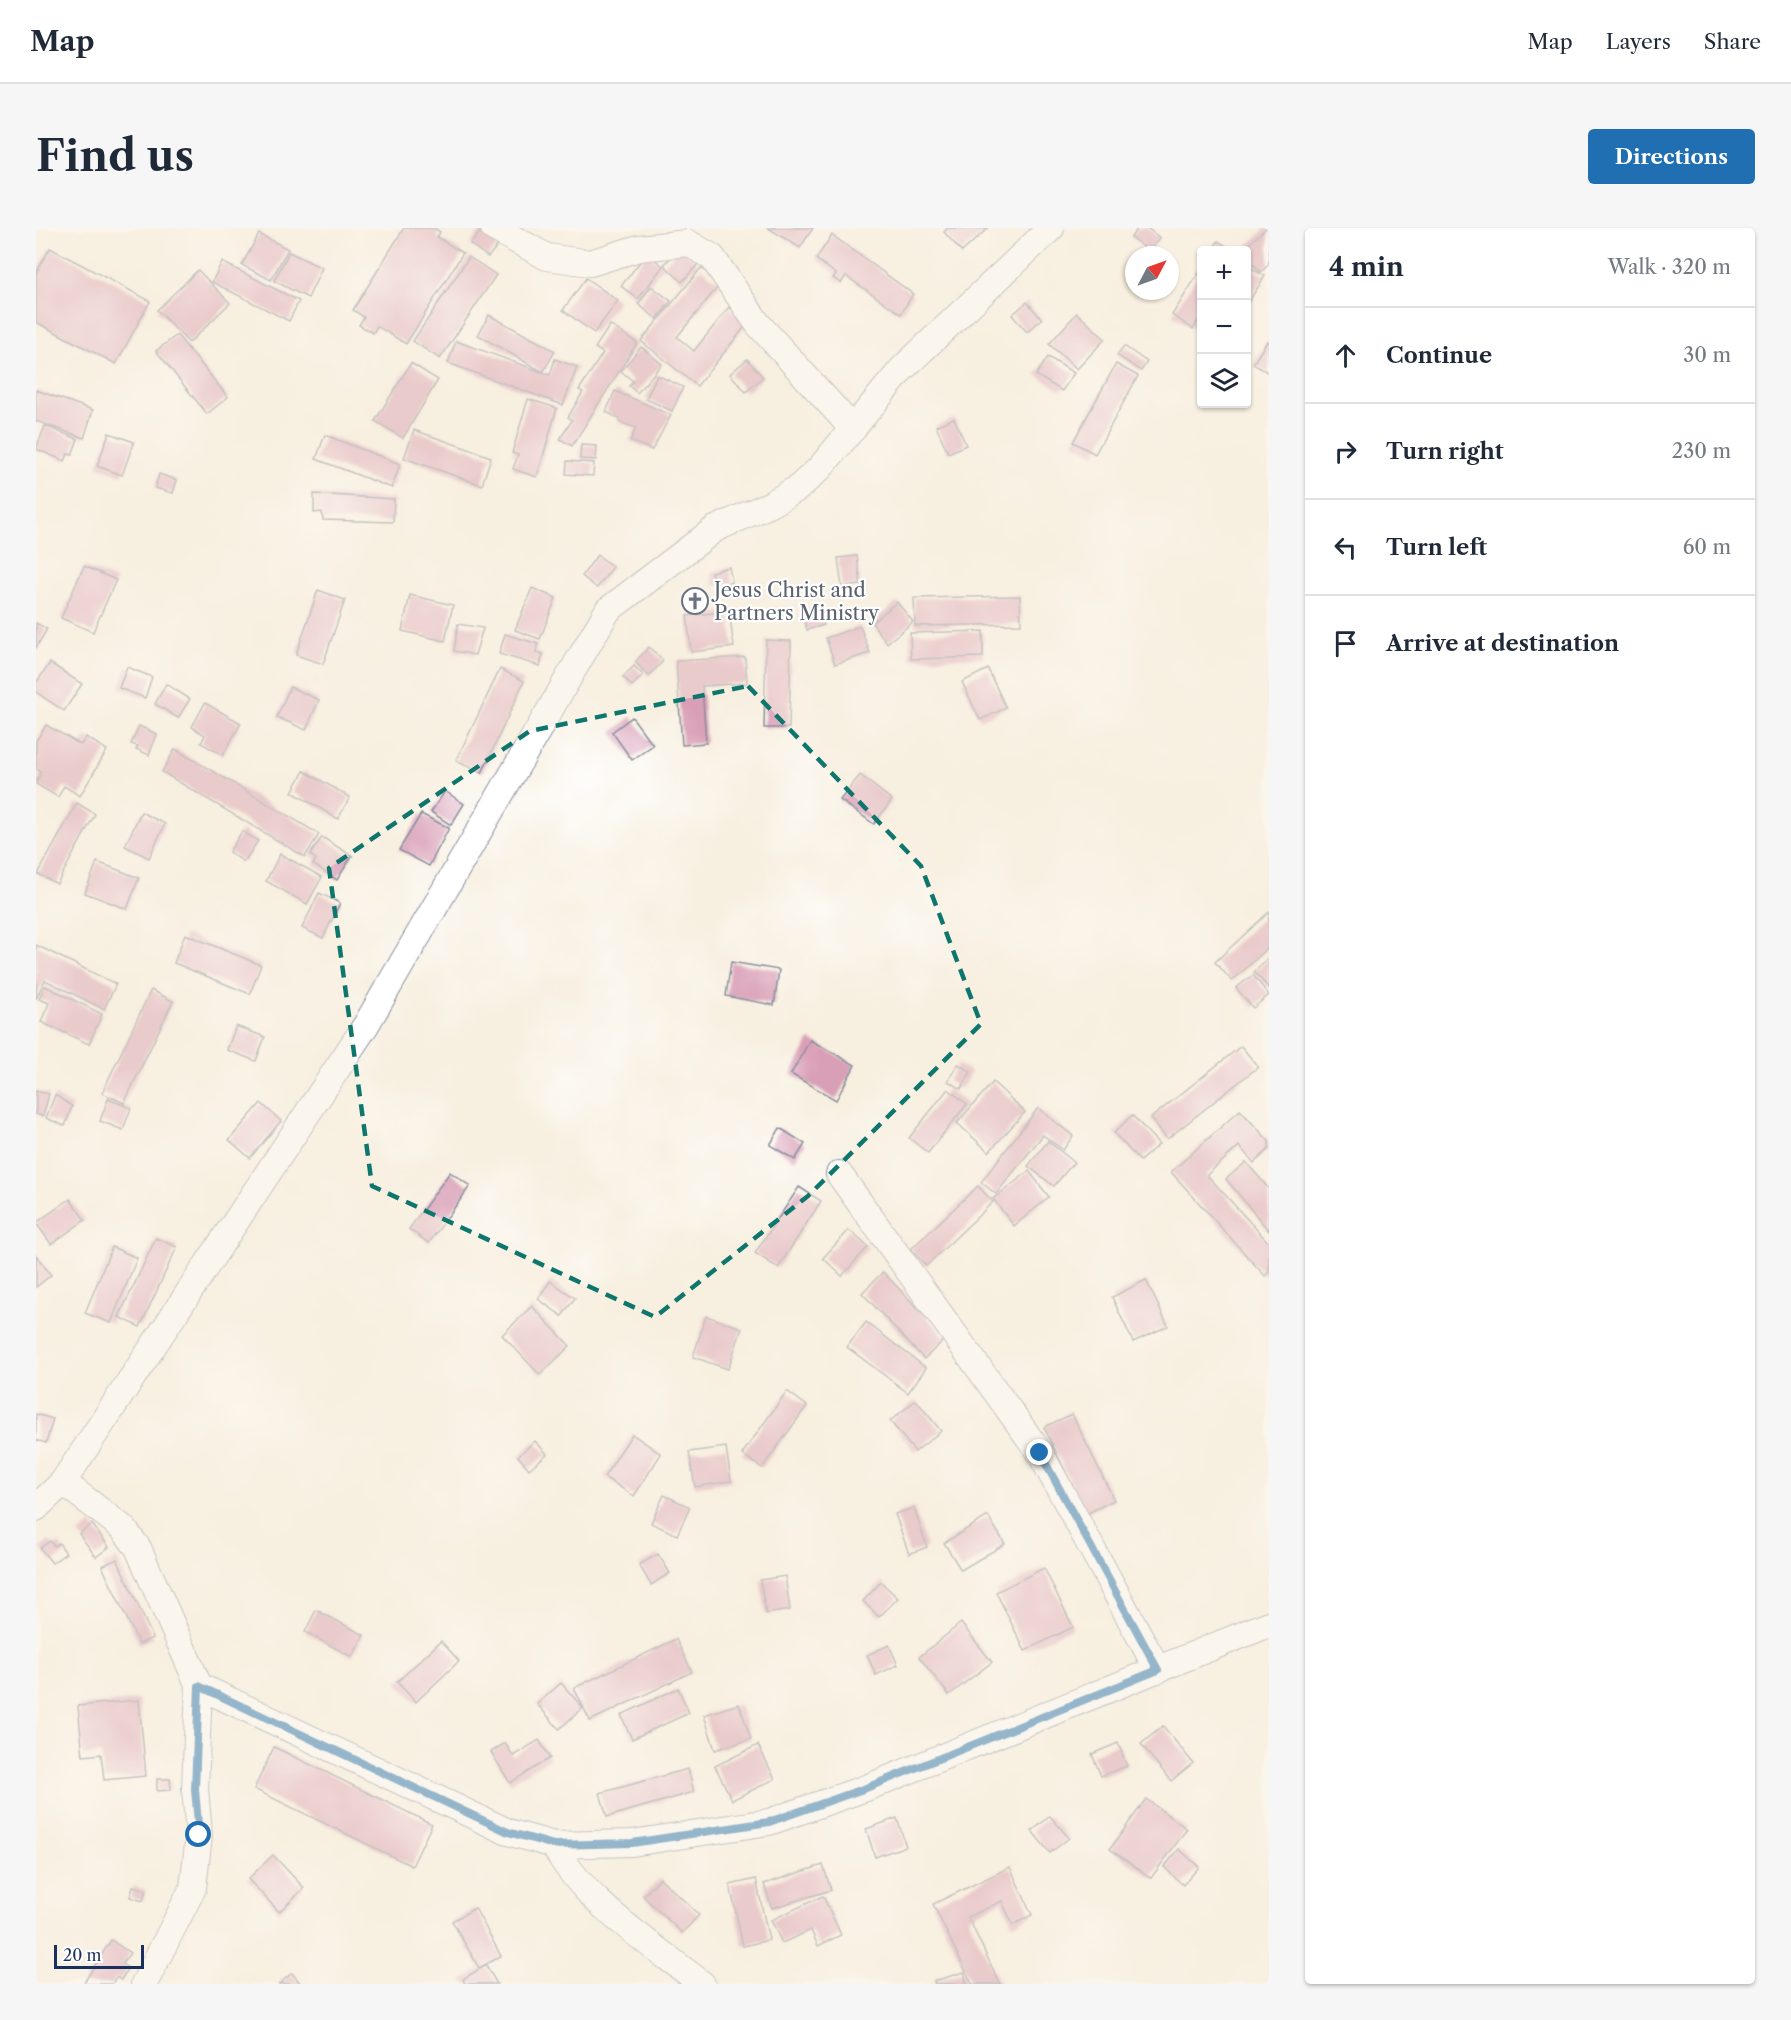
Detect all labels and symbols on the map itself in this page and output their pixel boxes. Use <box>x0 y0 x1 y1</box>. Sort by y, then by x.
north arrow <box>1125 246 1179 300</box>
place label: Jesus Christ and Partners Ministry <box>711 578 880 625</box>
church icon: Jesus Christ and Partners Ministry <box>680 586 710 616</box>
route end <box>1026 1439 1052 1465</box>
route start <box>185 1821 211 1847</box>
scale bar <box>54 1942 144 1970</box>

